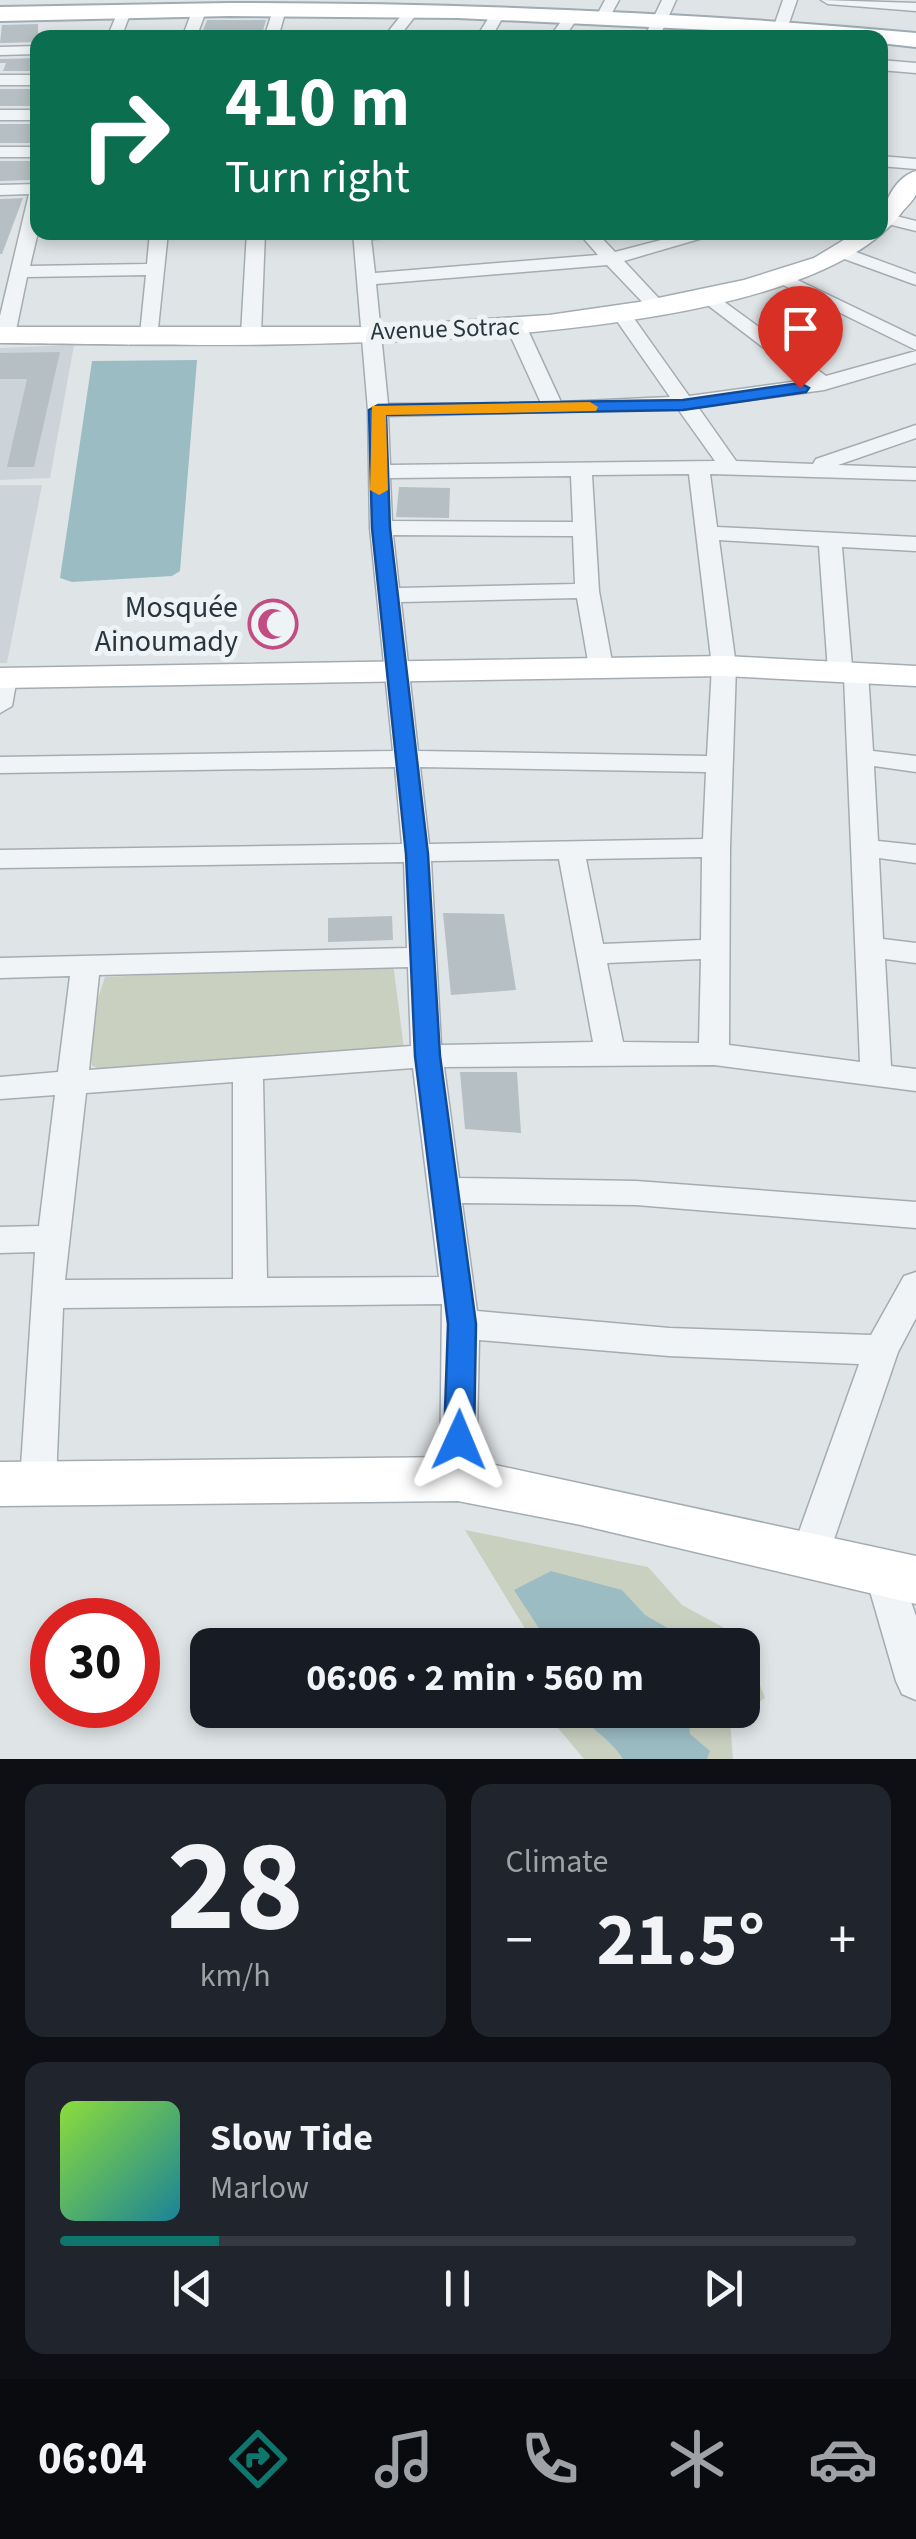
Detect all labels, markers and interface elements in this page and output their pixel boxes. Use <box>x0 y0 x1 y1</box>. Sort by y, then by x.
text: 410 m <box>225 53 410 153</box>
icon: right <box>60 70 190 200</box>
text: Turn right <box>225 146 410 210</box>
pin <box>758 286 843 389</box>
icon: arrive <box>773 301 828 356</box>
street label: Avenue Sotrac <box>370 308 520 350</box>
place label: Mosquée Ainoumady <box>95 586 238 663</box>
mosque icon: Mosquée Ainoumady <box>247 598 299 650</box>
position arrow <box>407 1388 511 1492</box>
speed limit sign: 30 <box>30 1598 160 1728</box>
text: 06:06 · 2 min · 560 m <box>306 1651 644 1705</box>
text: 28 <box>167 1795 304 1980</box>
text: Climate <box>506 1839 608 1885</box>
text: 21.5° <box>596 1887 765 1994</box>
text: − <box>506 1902 533 1980</box>
text: + <box>829 1902 856 1980</box>
text: km/h <box>200 1953 271 1999</box>
text: Slow Tide <box>210 2111 373 2165</box>
text: Marlow <box>210 2165 309 2211</box>
icon: previous <box>165 2261 220 2316</box>
icon: pause <box>430 2261 485 2316</box>
icon: next <box>696 2261 751 2316</box>
icon: directions <box>223 2424 293 2494</box>
icon: music <box>369 2424 439 2494</box>
icon: phone <box>515 2424 585 2494</box>
icon: climate <box>662 2424 732 2494</box>
icon: car <box>808 2424 878 2494</box>
text: 06:04 <box>38 2427 147 2491</box>

